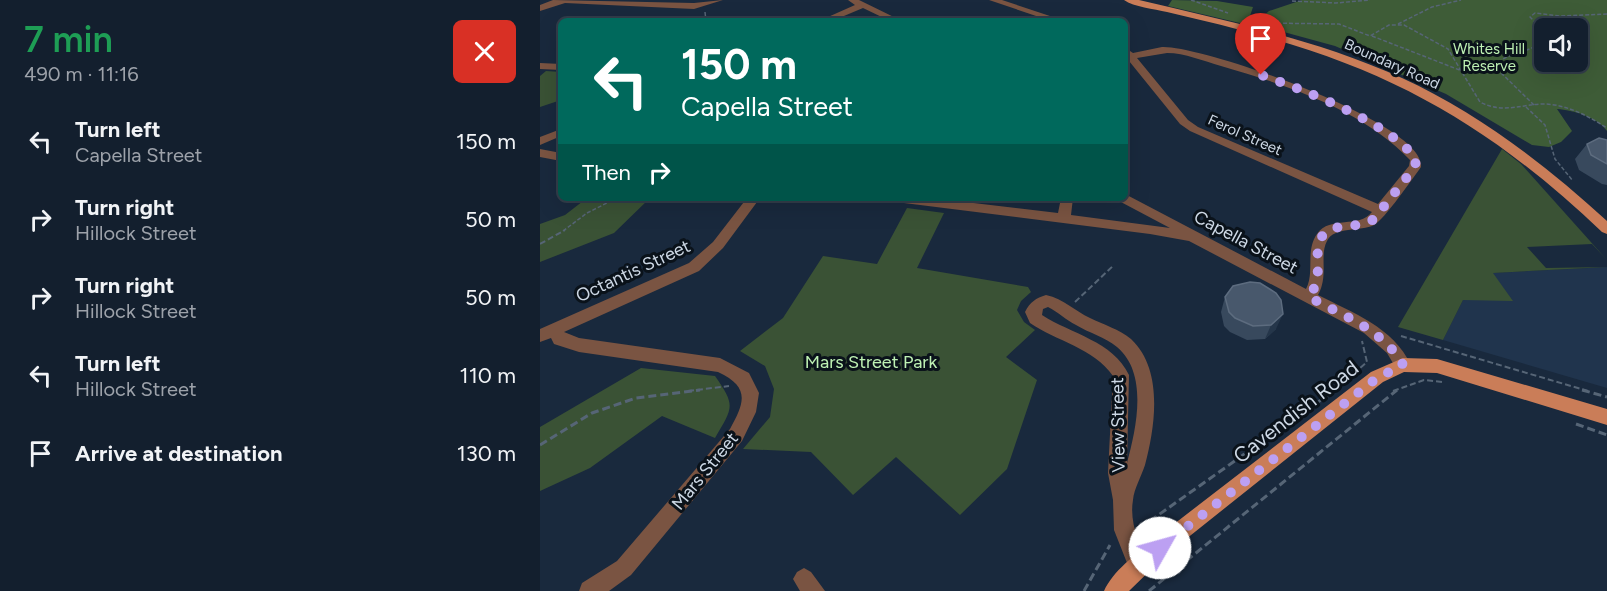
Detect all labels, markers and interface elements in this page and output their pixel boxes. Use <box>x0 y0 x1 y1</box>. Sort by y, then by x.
pin <box>1235 13 1286 75</box>
text: 7 min <box>24 18 113 61</box>
map controls <box>1534 18 1588 72</box>
button: sound <box>1534 18 1588 72</box>
button: close <box>453 20 516 83</box>
icon: arrive <box>1244 22 1277 55</box>
street label: Boundary Road <box>1342 35 1442 93</box>
text: 150 m <box>681 39 797 90</box>
park label: Whites Hill Reserve <box>1453 40 1525 75</box>
icon: left <box>582 42 660 120</box>
text: 490 m · 11:16 <box>24 62 139 86</box>
text: Capella Street <box>681 90 853 123</box>
street label: Ferol Street <box>1205 111 1285 159</box>
text: Turn left <box>75 116 161 143</box>
icon: left <box>24 125 57 158</box>
text: 150 m <box>456 128 516 155</box>
text: Capella Street <box>75 143 202 167</box>
icon: right <box>643 156 676 189</box>
text: Then <box>582 159 631 186</box>
text: Turn right <box>75 194 174 221</box>
icon: right <box>24 203 57 236</box>
street label: Capella Street <box>1190 205 1302 279</box>
text: 50 m <box>465 206 516 233</box>
text: Hillock Street <box>75 221 197 245</box>
street label: Octantis Street <box>572 235 694 307</box>
text: Turn right <box>75 272 174 299</box>
icon: right <box>24 281 57 314</box>
text: 50 m <box>465 284 516 311</box>
text: Hillock Street <box>75 299 197 323</box>
text: Turn left <box>75 350 161 377</box>
park label: Mars Street Park <box>805 351 937 373</box>
street label: Cavendish Road <box>1228 355 1363 468</box>
icon: left <box>24 359 57 392</box>
text: 110 m <box>460 362 516 389</box>
text: Hillock Street <box>75 377 197 401</box>
street label: View Street <box>1106 377 1130 473</box>
street label: Mars Street <box>667 428 743 514</box>
icon: arrive <box>24 437 57 470</box>
text: Arrive at destination <box>75 440 283 467</box>
text: 130 m <box>457 440 516 467</box>
position arrow <box>1128 516 1192 580</box>

